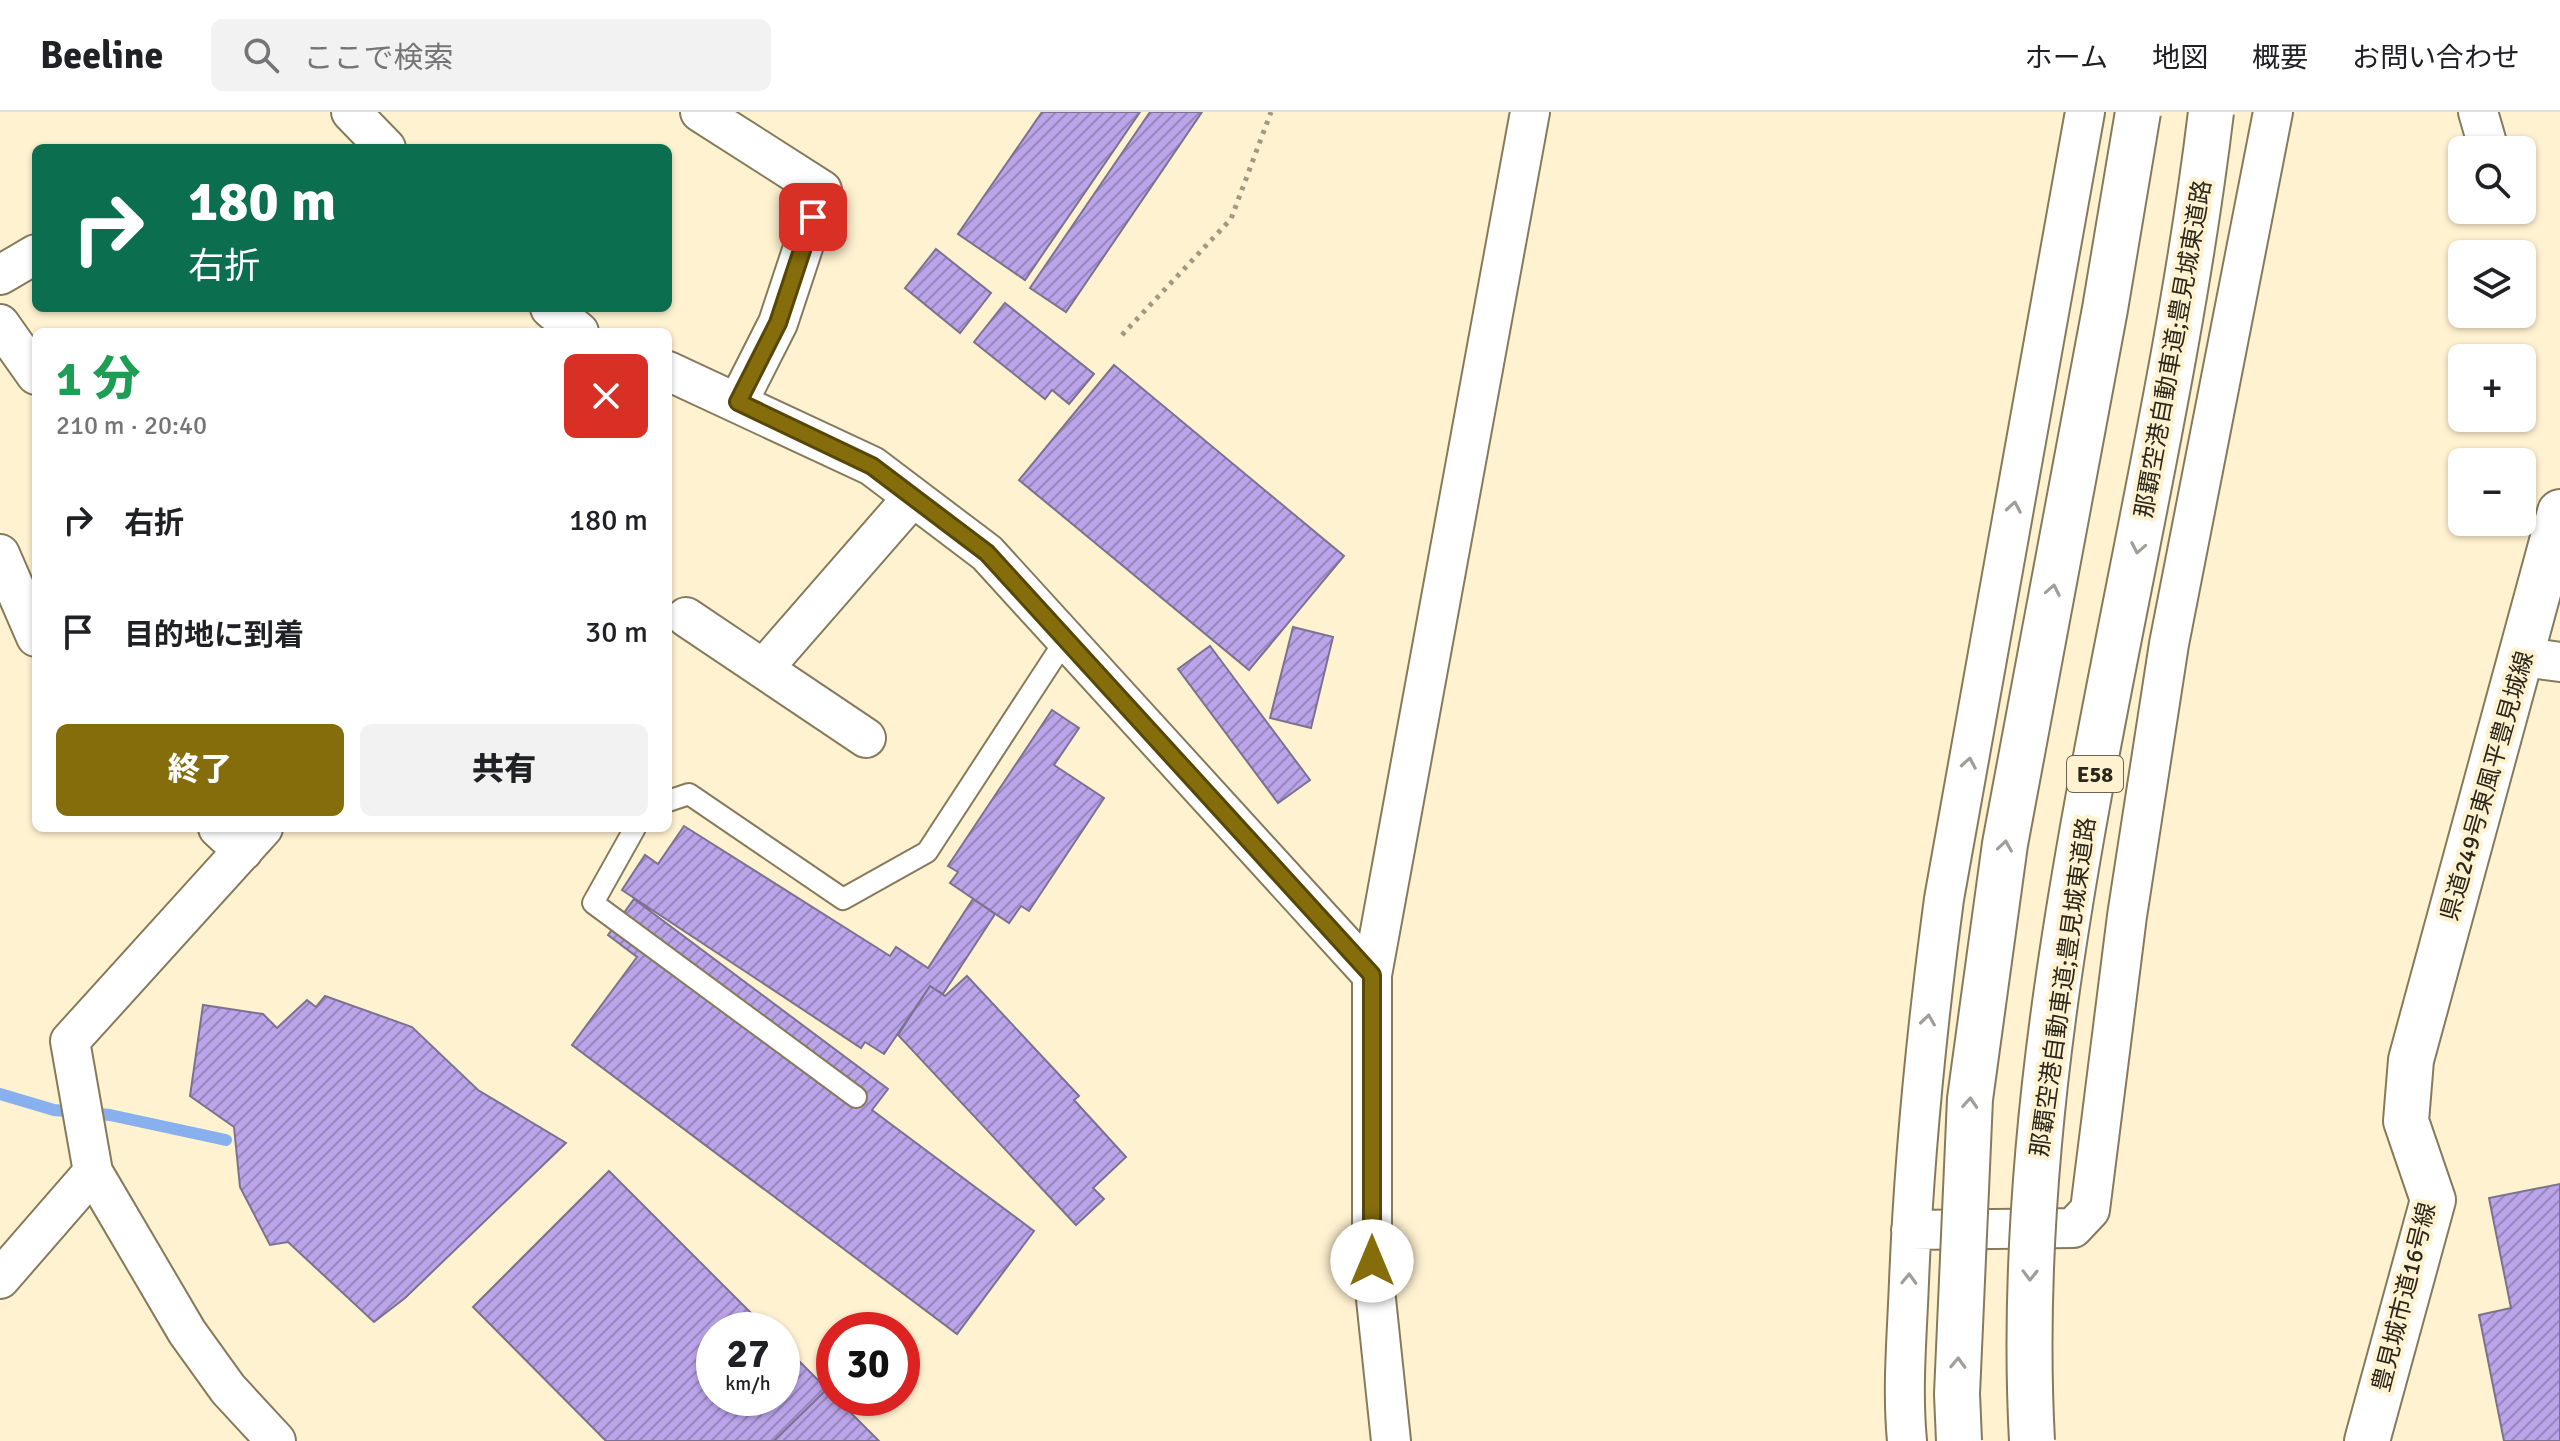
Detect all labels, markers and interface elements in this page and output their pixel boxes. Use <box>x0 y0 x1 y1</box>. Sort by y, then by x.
search box <box>211 19 771 91</box>
text: Beeline <box>40 32 163 79</box>
icon: search <box>239 33 283 77</box>
text: ここで検索 <box>303 40 453 77</box>
text: ホーム <box>2025 41 2108 75</box>
text: 地図 <box>2152 41 2208 75</box>
text: 概要 <box>2252 41 2308 75</box>
text: お問い合わせ <box>2352 41 2520 75</box>
map controls <box>2448 136 2536 536</box>
button: search <box>2448 136 2536 224</box>
text: 180 m <box>188 167 336 236</box>
icon: right <box>56 176 160 280</box>
street label: 那覇空港自動車道;豊見城東道路 <box>2128 178 2218 520</box>
pin <box>779 183 847 251</box>
icon: arrive <box>791 195 835 239</box>
button: layers <box>2448 240 2536 328</box>
text: 右折 <box>188 244 260 289</box>
button: + <box>2448 344 2536 432</box>
text: 1 分 <box>56 350 140 409</box>
button: close <box>564 354 648 438</box>
text: 210 m · 20:40 <box>56 410 207 442</box>
button: − <box>2448 448 2536 536</box>
icon: right <box>56 498 100 542</box>
one-way arrow <box>2005 501 2022 514</box>
text: 180 m <box>569 502 648 539</box>
text: 右折 <box>124 505 184 542</box>
one-way arrow <box>2131 541 2148 555</box>
one-way arrow <box>2043 583 2060 597</box>
icon: arrive <box>56 610 100 654</box>
text: 30 m <box>585 614 648 651</box>
text: 目的地に到着 <box>124 617 304 654</box>
street label: 県道249号東風平豊見城線 <box>2434 648 2540 924</box>
button: 終了 <box>56 724 344 816</box>
button: 共有 <box>360 724 648 816</box>
one-way arrow <box>1959 756 1976 770</box>
road number: E58 <box>2067 756 2123 792</box>
street label: 那覇空港自動車道;豊見城東道路 <box>2024 815 2102 1159</box>
one-way arrow <box>1996 839 2013 853</box>
one-way arrow <box>1919 1013 1936 1026</box>
one-way arrow <box>1961 1096 1978 1109</box>
street label: 豊見城市道16号線 <box>2366 1199 2442 1395</box>
position arrow <box>1330 1219 1414 1303</box>
one-way arrow <box>2021 1269 2038 1282</box>
one-way arrow <box>1900 1272 1917 1285</box>
speed limit sign: 30 <box>816 1312 920 1416</box>
text: 27 <box>726 1329 770 1379</box>
one-way arrow <box>1950 1356 1967 1369</box>
text: km/h <box>725 1371 771 1396</box>

